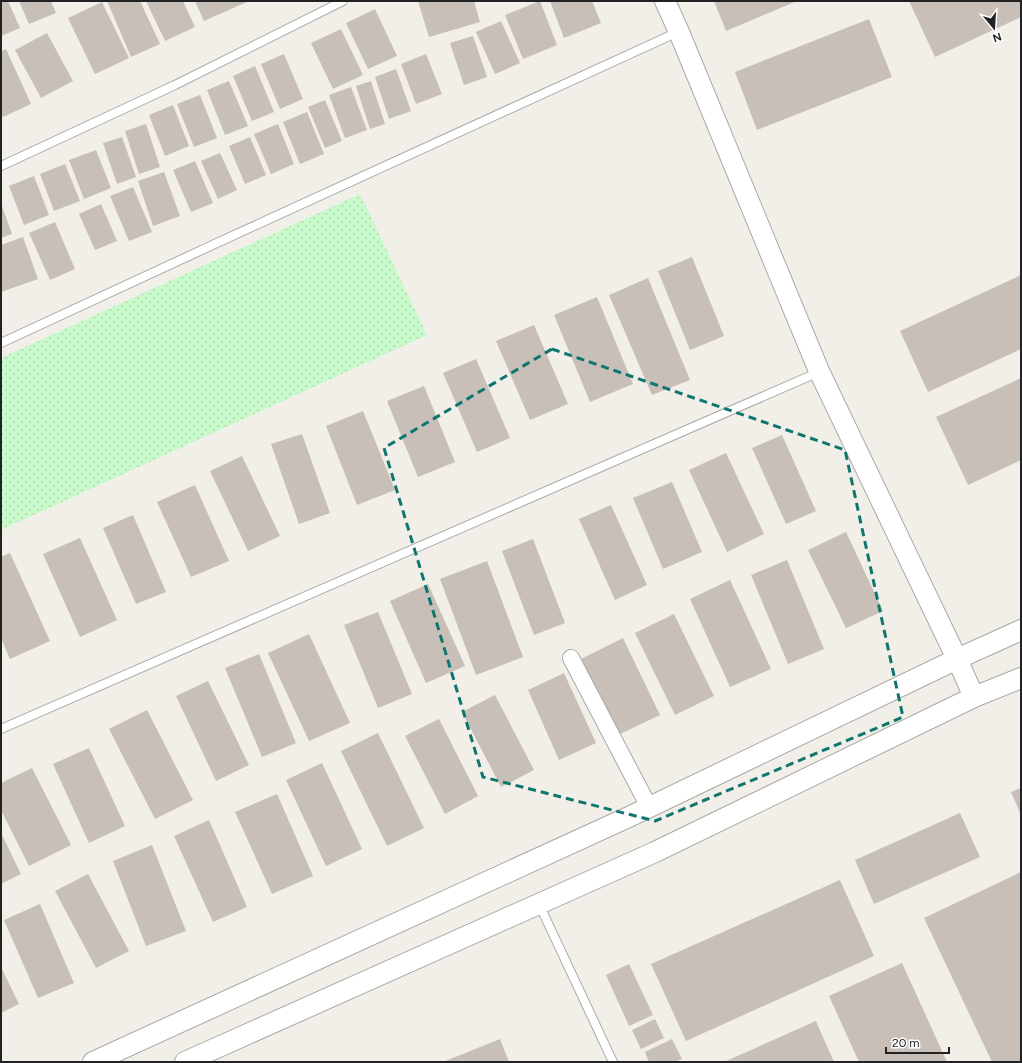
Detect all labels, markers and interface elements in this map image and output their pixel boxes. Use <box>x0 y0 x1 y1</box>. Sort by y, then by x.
north arrow <box>974 8 1014 48</box>
text: N <box>991 30 1003 45</box>
scale bar <box>886 1029 949 1055</box>
text: 20 m <box>892 1036 920 1050</box>

